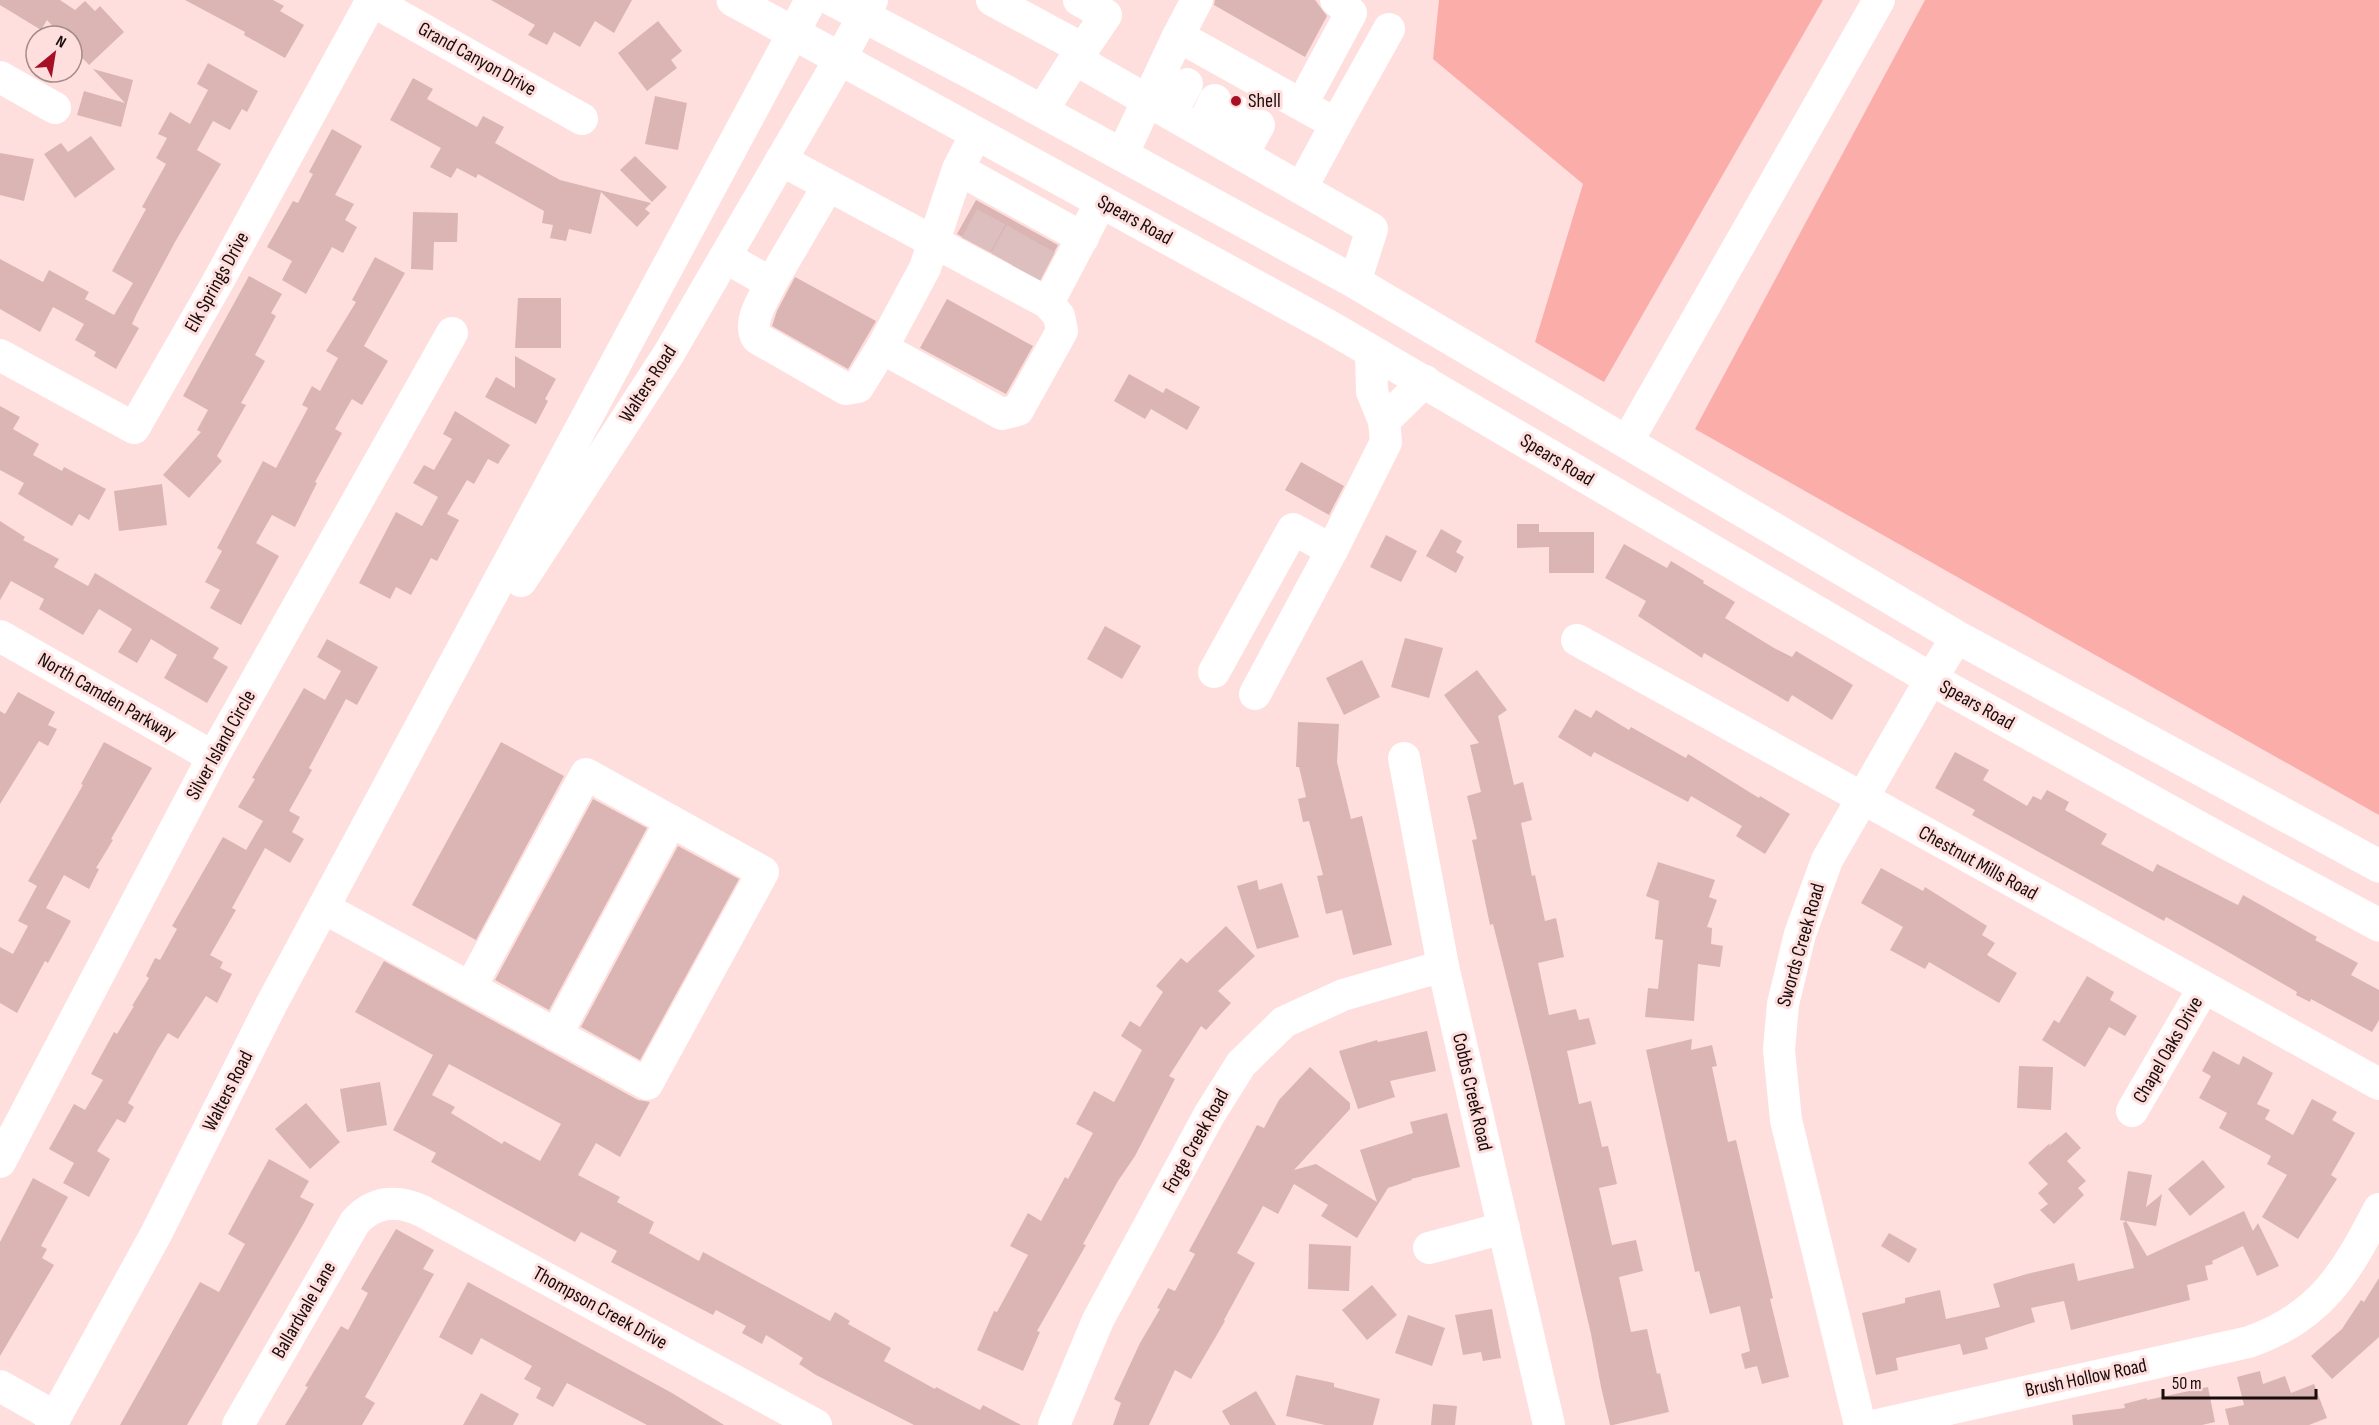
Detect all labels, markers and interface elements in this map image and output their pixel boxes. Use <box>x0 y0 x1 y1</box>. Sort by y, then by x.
street label: Grand Canyon Drive <box>414 17 540 101</box>
north arrow <box>24 24 84 84</box>
text: N <box>52 32 69 53</box>
place label: Shell <box>1248 89 1281 113</box>
marker: Shell <box>1229 94 1243 108</box>
street label: Spears Road <box>1093 190 1177 250</box>
street label: Elk Springs Drive <box>180 228 254 336</box>
street label: Walters Road <box>614 341 682 427</box>
street label: Spears Road <box>1516 429 1598 491</box>
street label: North Camden Parkway <box>33 648 181 746</box>
street label: Spears Road <box>1935 675 2019 735</box>
street label: Silver Island Circle <box>181 686 261 804</box>
street label: Chestnut Mills Road <box>1914 820 2042 906</box>
street label: Swords Creek Road <box>1772 880 1830 1010</box>
street label: Chapel Oaks Drive <box>2128 992 2208 1108</box>
street label: Cobbs Creek Road <box>1447 1031 1497 1153</box>
street label: Walters Road <box>198 1047 258 1135</box>
street label: Forge Creek Road <box>1158 1085 1234 1197</box>
street label: Ballardvale Lane <box>267 1258 341 1362</box>
street label: Thompson Creek Drive <box>529 1261 671 1355</box>
street label: Brush Hollow Road <box>2023 1353 2149 1403</box>
scale bar <box>2163 1362 2316 1400</box>
text: 50 m <box>2172 1373 2202 1394</box>

